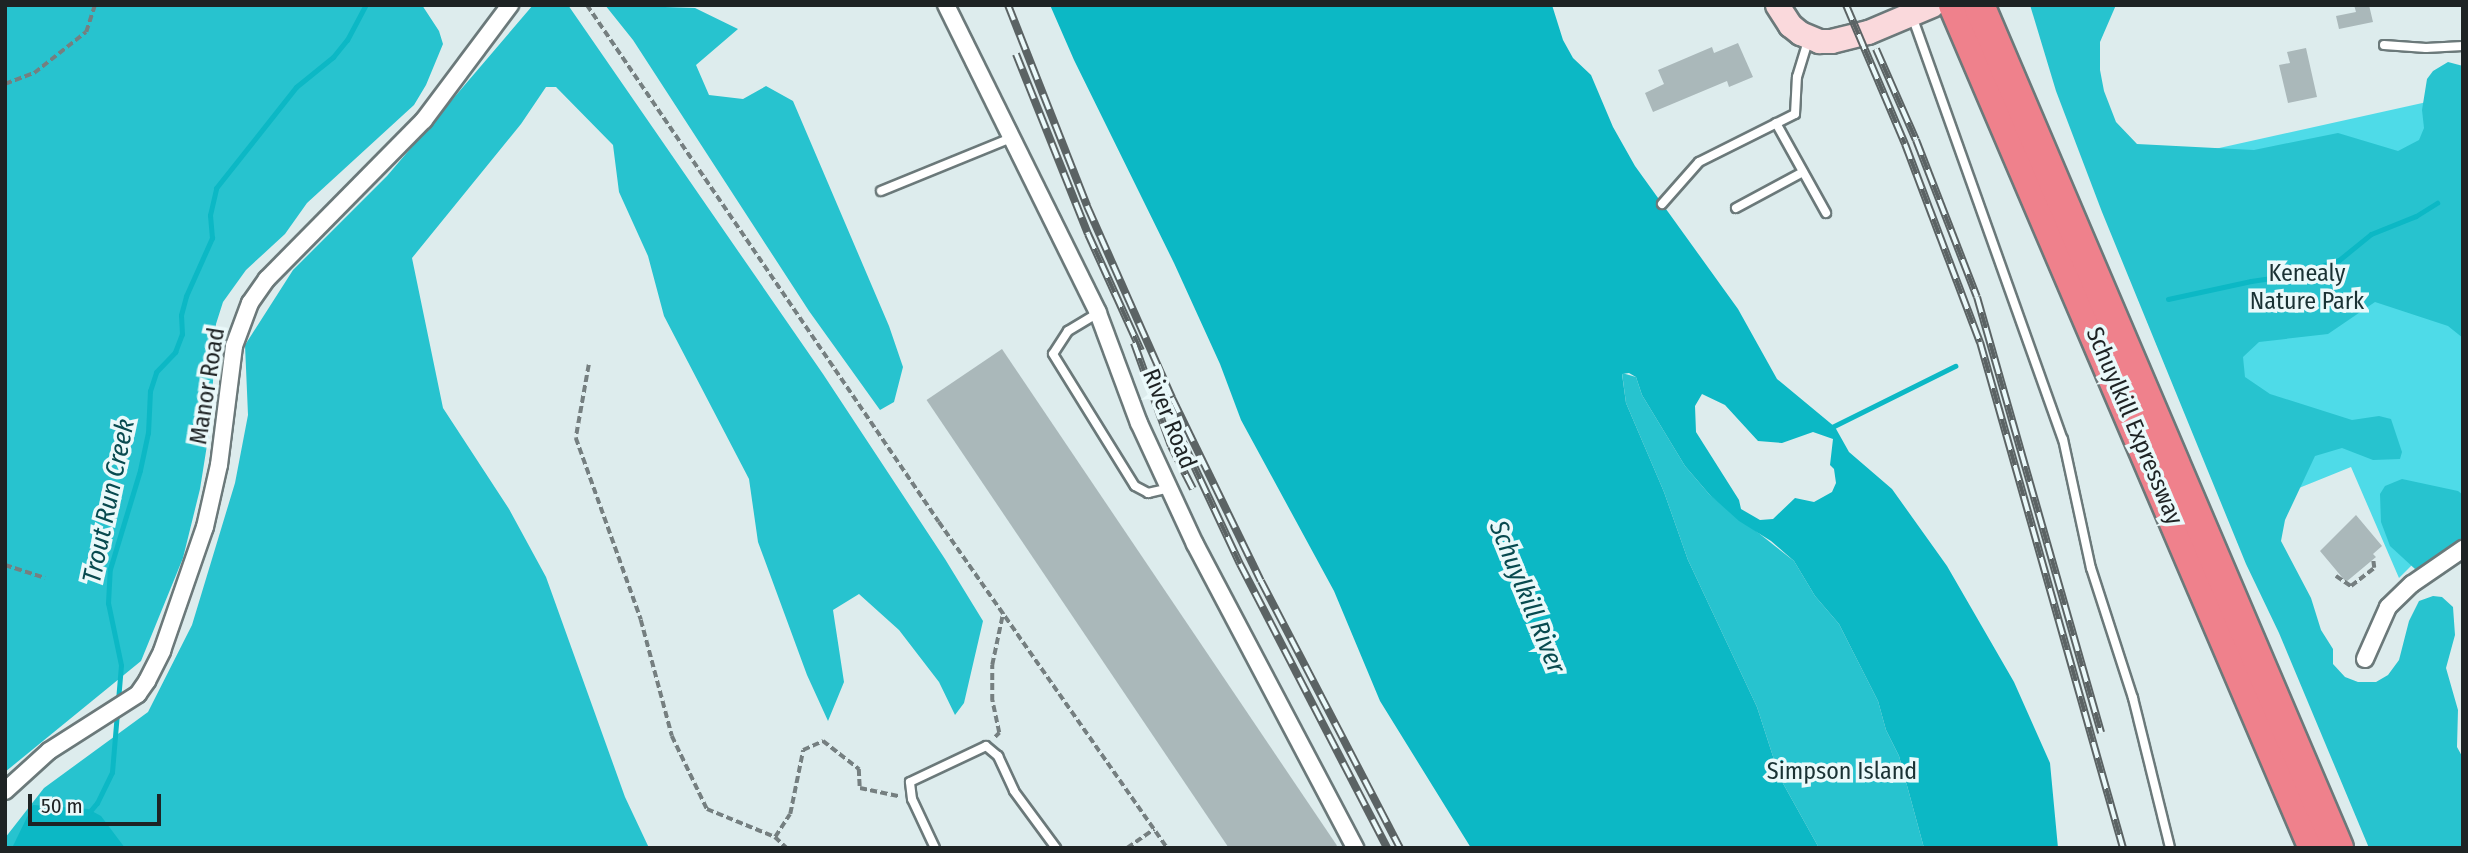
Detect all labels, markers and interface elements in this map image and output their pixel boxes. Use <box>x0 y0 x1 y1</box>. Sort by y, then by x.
park label: Kenealy Nature Park <box>2250 260 2364 316</box>
street label: Schuylkill Expressway <box>2079 323 2189 529</box>
street label: Manor Road <box>185 326 231 446</box>
street label: River Road <box>1136 365 1202 473</box>
water label: Trout Run Creek <box>76 416 142 586</box>
water label: Schuylkill River <box>1482 516 1572 678</box>
park label: Simpson Island <box>1767 758 1917 786</box>
scale bar <box>32 780 164 824</box>
text: 50 m <box>41 793 83 819</box>

